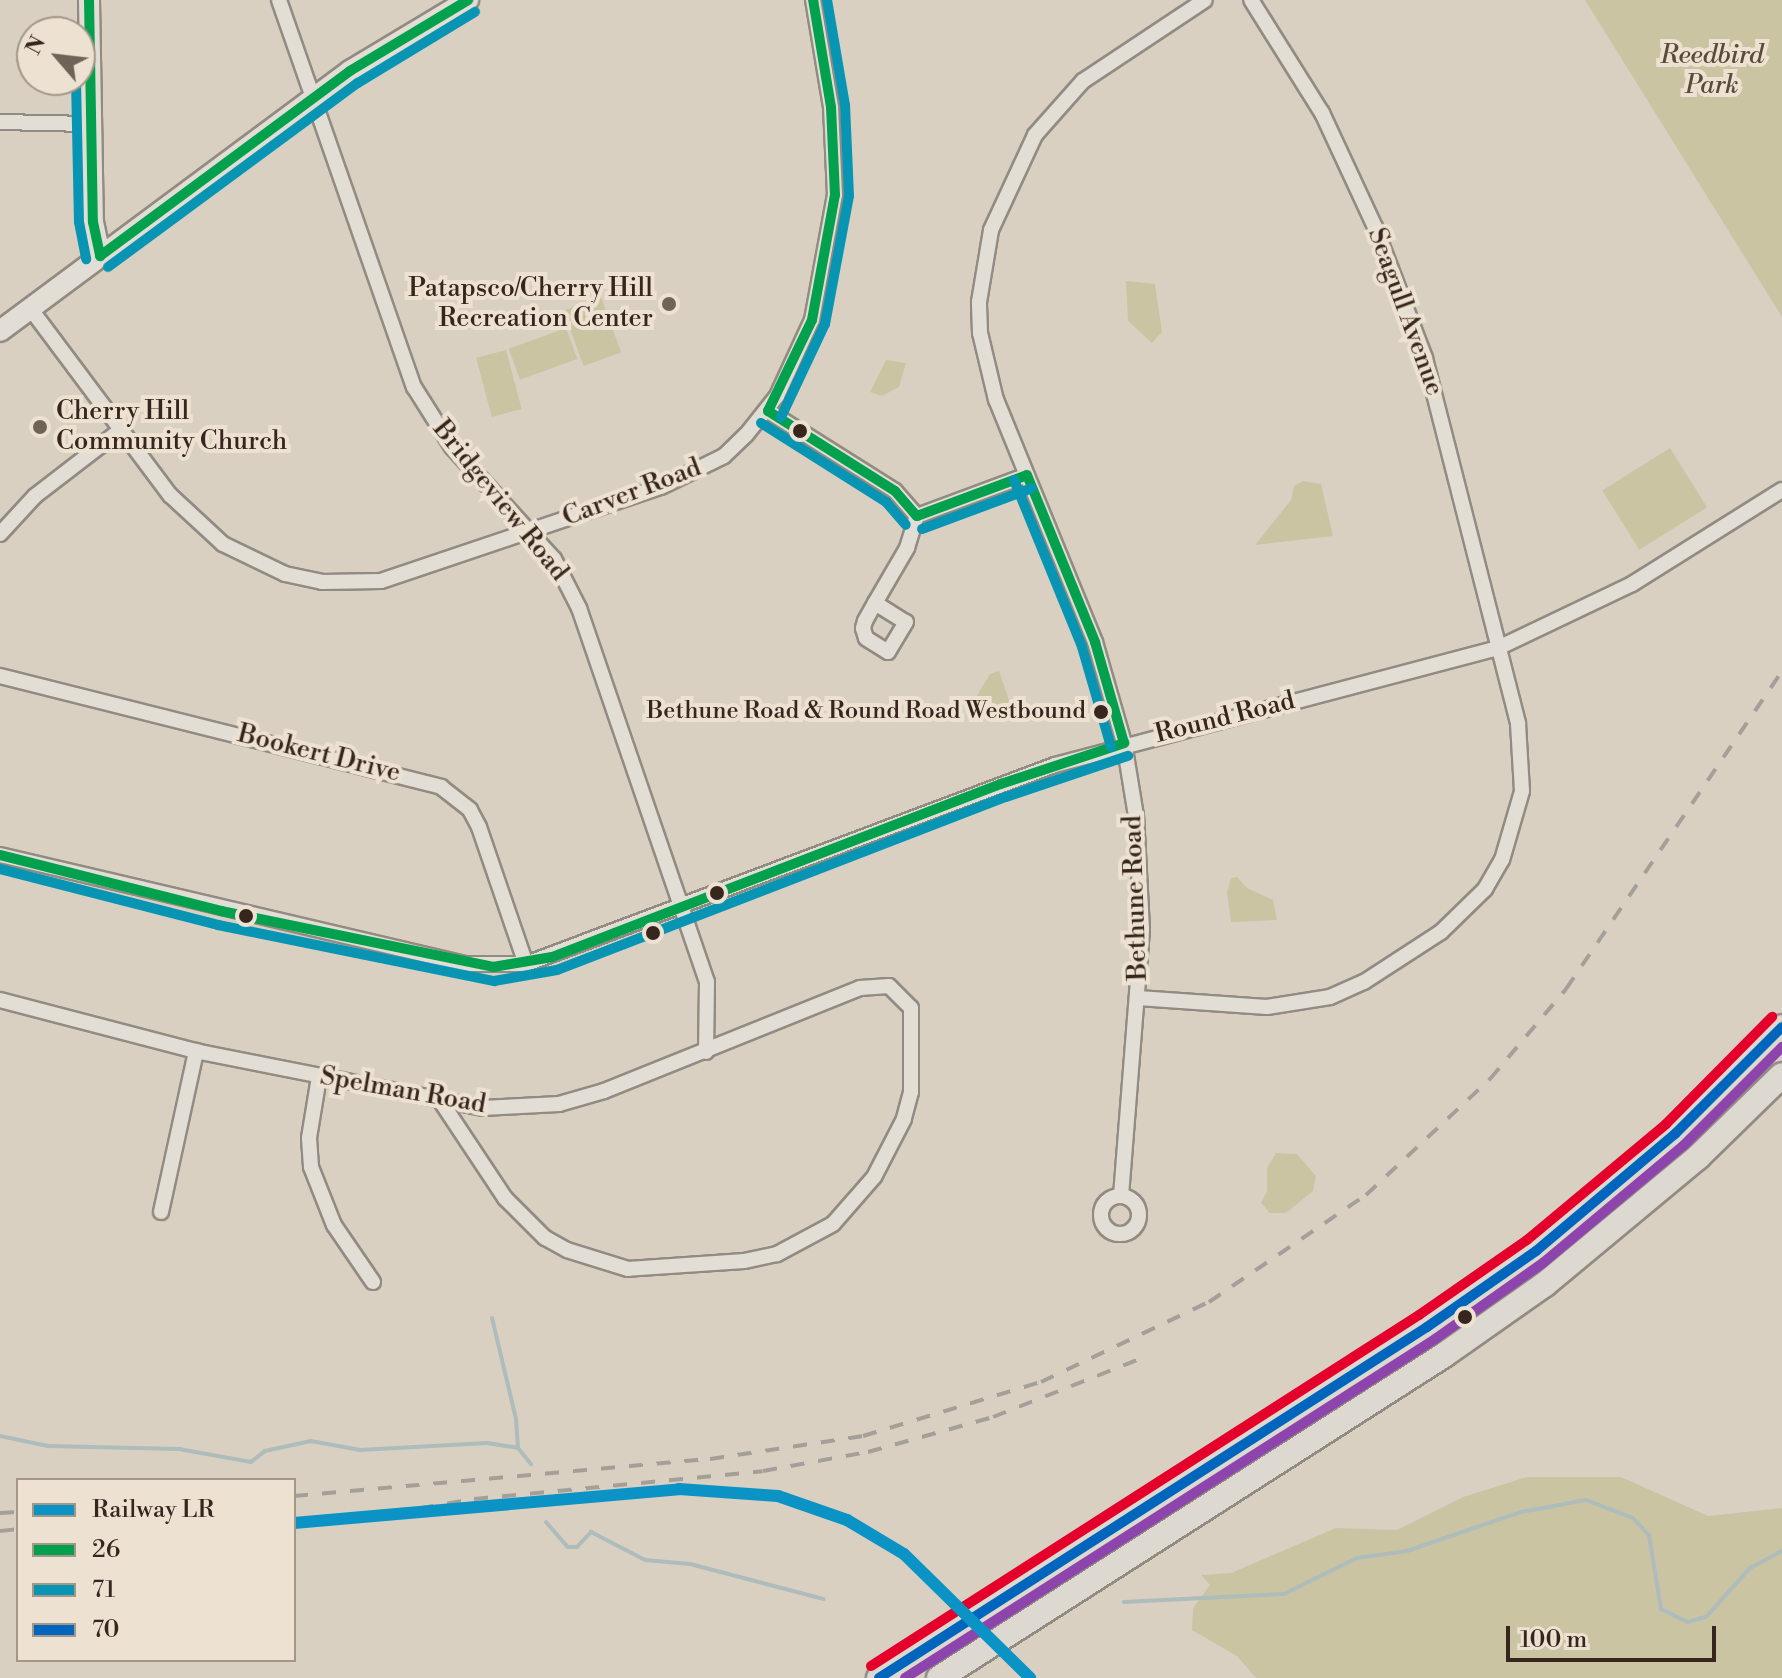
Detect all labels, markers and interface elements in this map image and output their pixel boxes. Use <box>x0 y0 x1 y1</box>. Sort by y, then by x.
north arrow <box>16 16 96 96</box>
text: N <box>20 31 52 59</box>
park label: Reedbird Park <box>1660 40 1764 102</box>
street label: Seagull Avenue <box>1360 224 1450 400</box>
place label: Patapsco/Cherry Hill Recreation Center <box>408 273 653 334</box>
marker: Patapsco/Cherry Hill Recreation Center <box>660 295 678 313</box>
place label: Cherry Hill Community Church <box>56 396 287 458</box>
street label: Bridgeview Road <box>426 414 574 588</box>
marker: Cherry Hill Community Church <box>31 418 49 436</box>
unlabelled marker <box>792 423 808 439</box>
street label: Carver Road <box>558 452 706 534</box>
street label: Round Road <box>1152 686 1298 750</box>
place label: Bethune Road & Round Road Westbound <box>646 698 1086 726</box>
marker: Bethune Road & Round Road Westbound <box>1093 704 1109 720</box>
street label: Bookert Drive <box>234 719 404 789</box>
street label: Bethune Road <box>1118 815 1154 981</box>
unlabelled marker <box>709 885 725 901</box>
unlabelled marker <box>238 908 254 924</box>
unlabelled marker <box>645 925 661 941</box>
street label: Spelman Road <box>318 1061 488 1121</box>
unlabelled marker <box>1457 1309 1473 1325</box>
legend <box>16 1478 296 1662</box>
text: Railway LR <box>92 1495 214 1525</box>
text: 26 <box>92 1535 120 1565</box>
text: 71 <box>92 1575 115 1605</box>
scale bar <box>1510 1610 1720 1660</box>
text: 70 <box>92 1615 119 1645</box>
text: 100 m <box>1520 1625 1587 1655</box>

